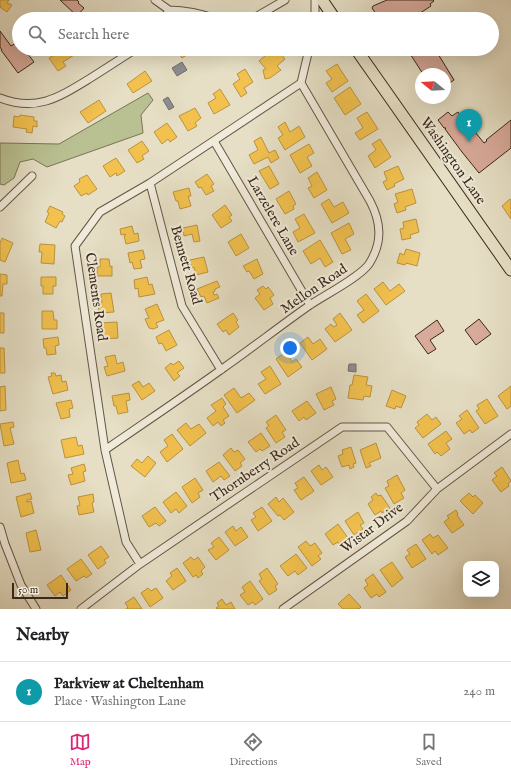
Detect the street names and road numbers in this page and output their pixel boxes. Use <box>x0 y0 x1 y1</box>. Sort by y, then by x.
street label: Washington Lane <box>416 114 490 209</box>
street label: Larzelere Lane <box>243 173 303 259</box>
street label: Bennett Road <box>166 223 206 307</box>
street label: Clements Road <box>81 252 111 343</box>
street label: Mellon Road <box>277 260 351 318</box>
street label: Thornberry Road <box>207 433 303 506</box>
street label: Wistar Drive <box>337 498 407 557</box>

